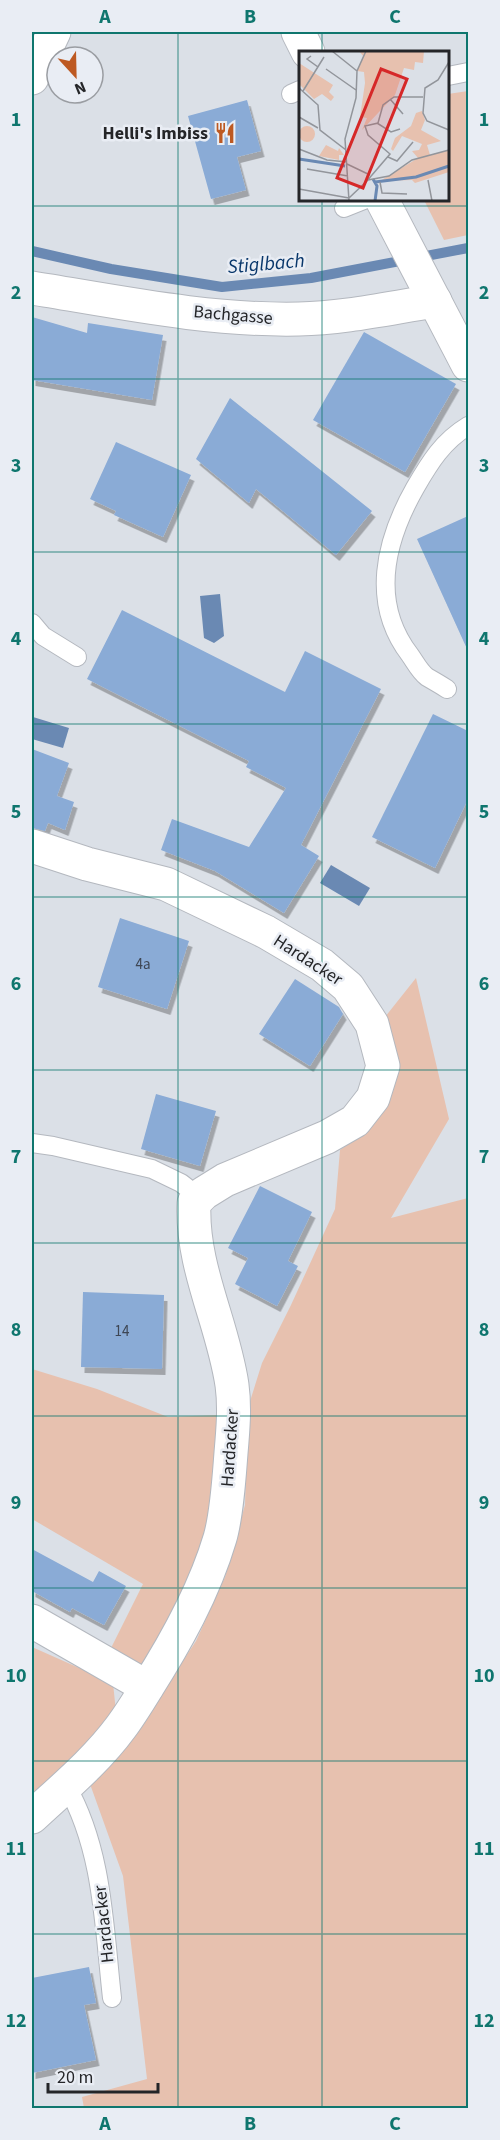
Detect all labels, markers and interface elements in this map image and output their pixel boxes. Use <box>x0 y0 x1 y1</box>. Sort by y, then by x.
text: A <box>98 3 111 31</box>
text: B <box>244 3 256 31</box>
text: C <box>389 3 401 31</box>
north arrow <box>45 45 105 105</box>
inset map <box>299 51 449 201</box>
text: N <box>71 76 89 100</box>
text: 1 <box>11 106 21 134</box>
text: 1 <box>479 106 489 134</box>
place label: Helli's Imbiss <box>103 121 208 146</box>
restaurant icon: Helli's Imbiss <box>213 121 237 145</box>
water label: Stiglbach <box>226 247 306 281</box>
text: 2 <box>11 279 21 307</box>
text: 2 <box>479 279 489 307</box>
street label: Bachgasse <box>192 299 274 331</box>
text: 3 <box>11 452 21 480</box>
text: 3 <box>479 452 489 480</box>
text: 4 <box>11 625 22 653</box>
text: 4 <box>479 625 490 653</box>
text: 5 <box>11 798 21 826</box>
text: 5 <box>479 798 489 826</box>
street label: Hardacker <box>269 928 348 992</box>
house number: 4a <box>135 954 151 975</box>
text: 6 <box>11 970 21 998</box>
text: 6 <box>479 970 489 998</box>
text: 7 <box>11 1143 21 1171</box>
text: 7 <box>479 1143 489 1171</box>
text: 8 <box>11 1316 21 1344</box>
text: 8 <box>479 1316 489 1344</box>
house number: 14 <box>115 1321 130 1342</box>
street label: Hardacker <box>215 1408 245 1488</box>
text: 9 <box>11 1489 21 1517</box>
text: 9 <box>479 1489 489 1517</box>
text: 10 <box>5 1662 27 1690</box>
text: 10 <box>473 1662 495 1690</box>
text: 11 <box>5 1835 27 1863</box>
text: 11 <box>473 1835 495 1863</box>
street label: Hardacker <box>87 1883 121 1964</box>
text: 12 <box>5 2007 27 2035</box>
text: 12 <box>473 2007 495 2035</box>
scale bar <box>48 2056 158 2094</box>
text: 20 m <box>57 2065 93 2090</box>
text: A <box>98 2110 111 2138</box>
text: B <box>244 2110 256 2138</box>
text: C <box>389 2110 401 2138</box>

